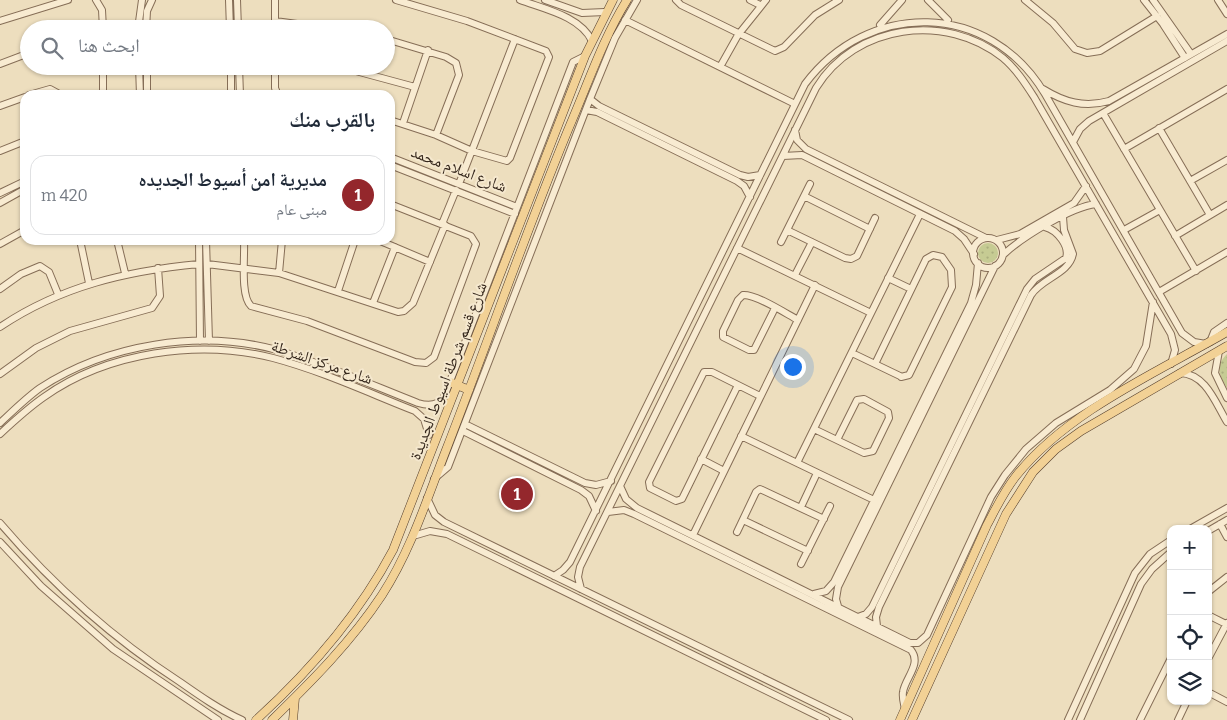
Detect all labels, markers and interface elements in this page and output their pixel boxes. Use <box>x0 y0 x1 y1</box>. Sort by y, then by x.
search box <box>20 20 395 75</box>
icon: search <box>38 34 66 62</box>
text: ابحث هنا <box>78 34 140 57</box>
text: بالقرب منك <box>289 107 375 133</box>
street label: شارع اسلام محمد <box>408 142 509 197</box>
text: مديرية امن أسيوط الجديده <box>139 168 327 191</box>
text: 420 m <box>41 186 88 205</box>
text: 1 <box>355 186 361 205</box>
text: مبنى عام <box>276 200 327 219</box>
street label: شارع قسم شرطة اسيوط الجديدة <box>405 280 492 463</box>
street label: شارع مركز الشرطة <box>269 336 375 389</box>
your location <box>780 354 806 380</box>
pin: 1 <box>501 475 533 513</box>
map controls <box>1167 525 1212 705</box>
button: + <box>1167 525 1212 570</box>
button: − <box>1167 570 1212 615</box>
button: locate <box>1167 615 1212 660</box>
button: layers <box>1167 660 1212 705</box>

